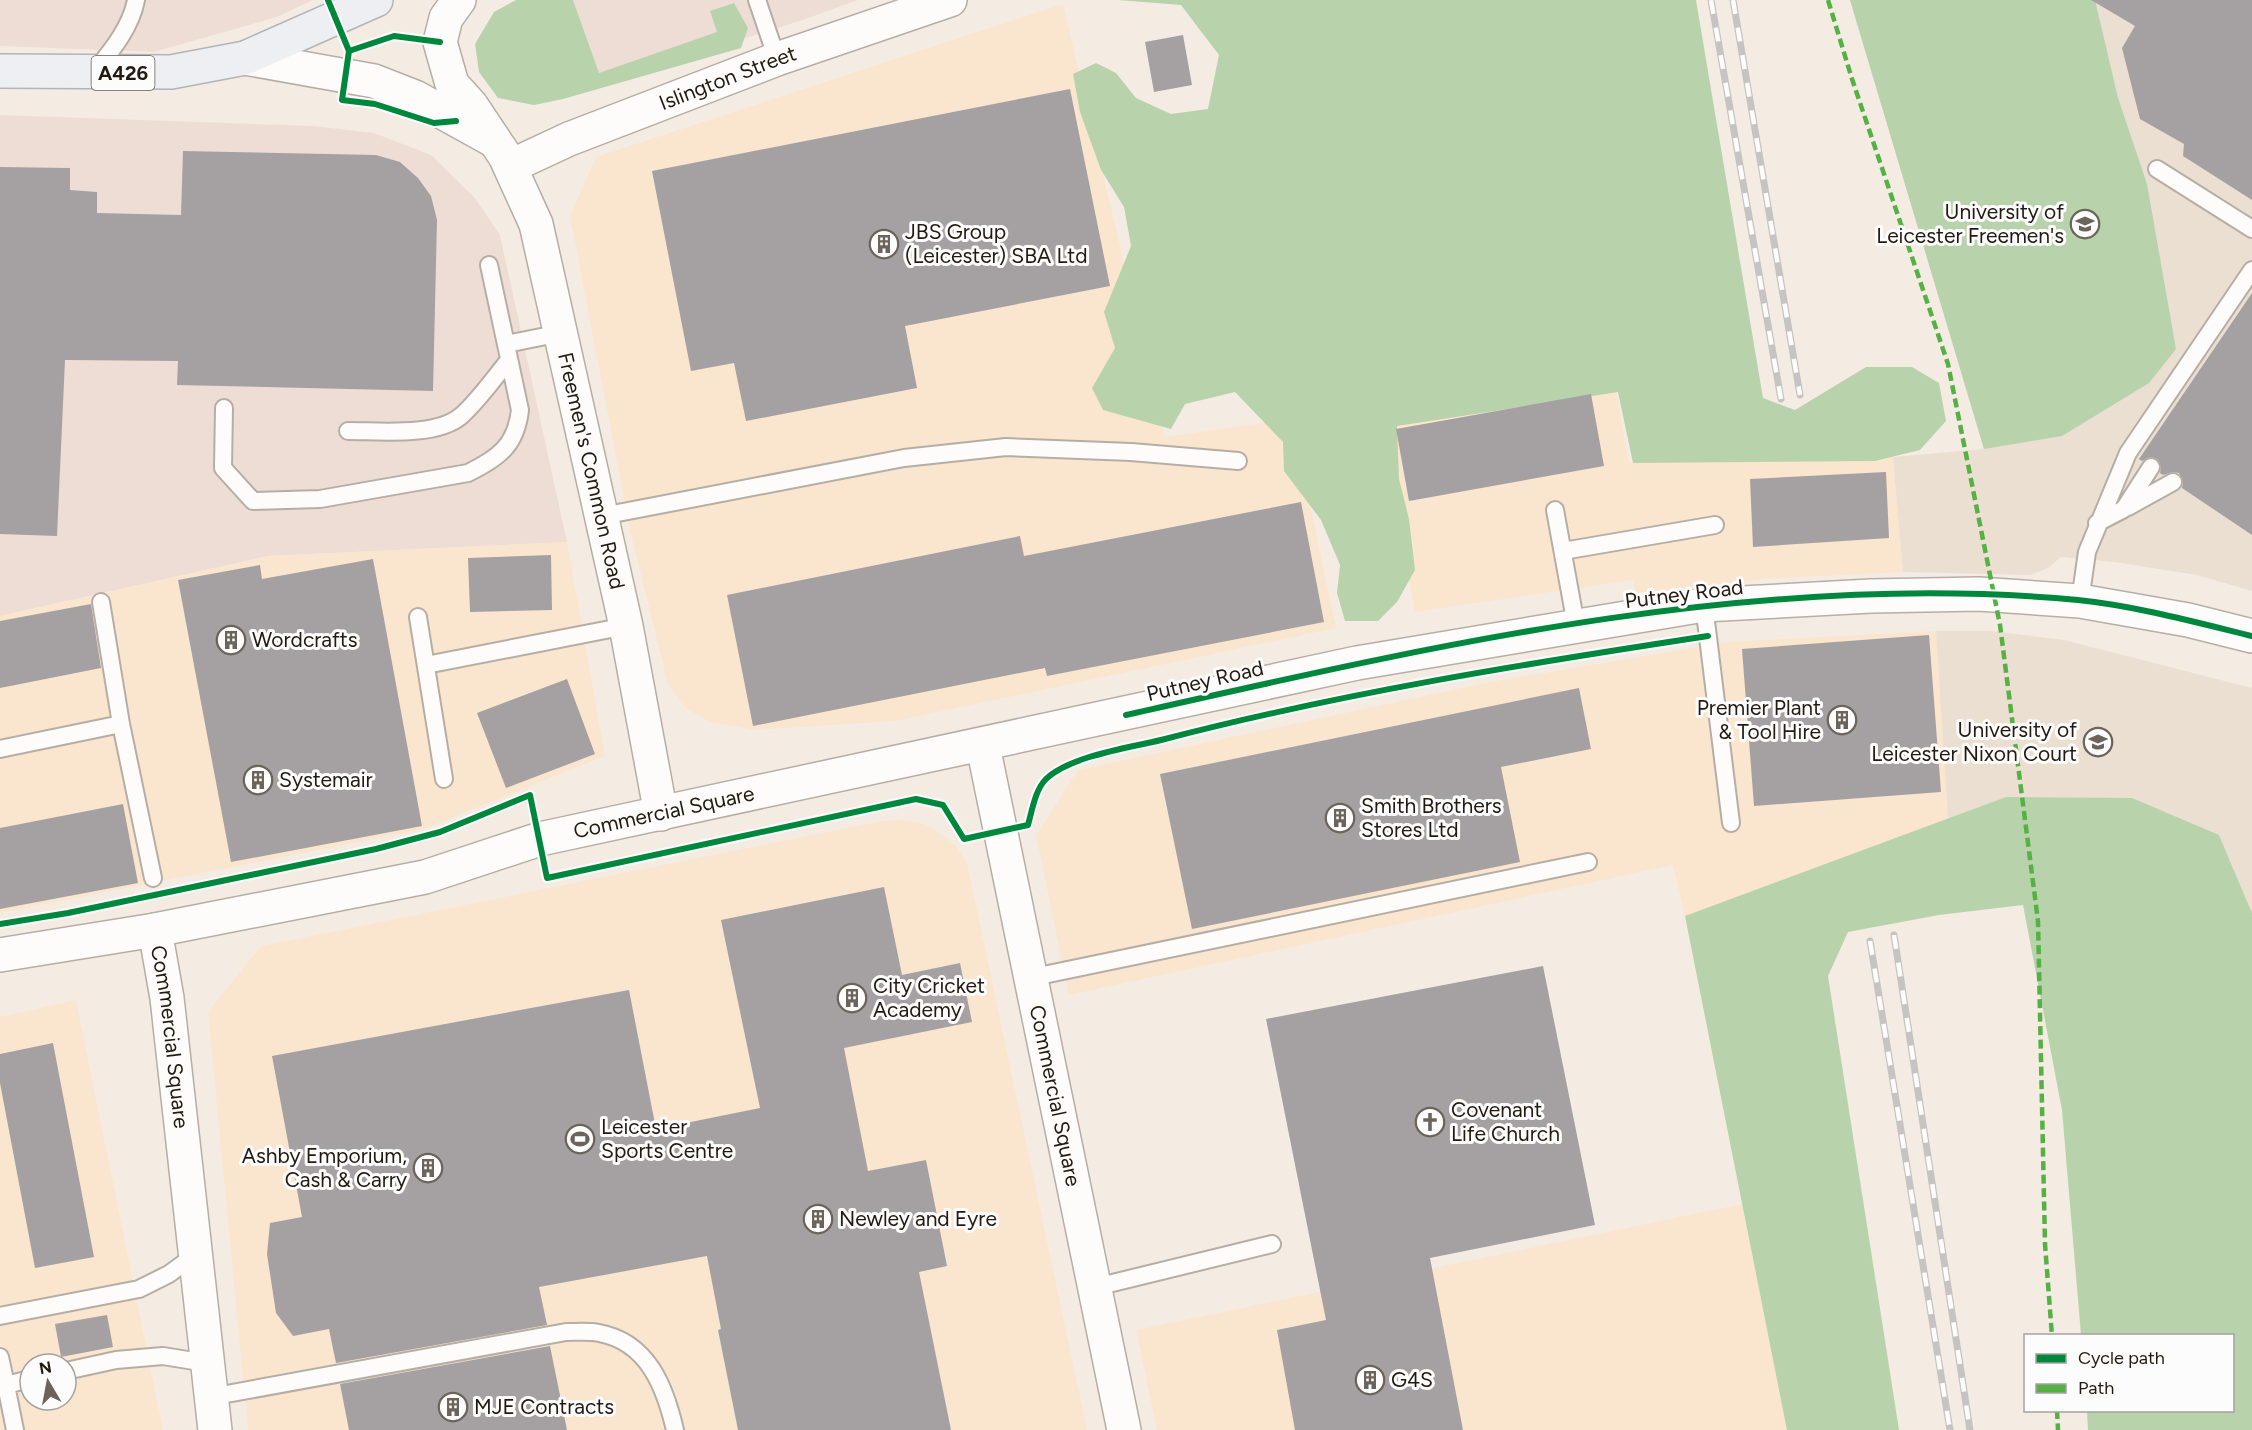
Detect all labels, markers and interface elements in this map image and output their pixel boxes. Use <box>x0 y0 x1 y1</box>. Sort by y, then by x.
street label: Islington Street <box>655 40 799 115</box>
road number: A426 <box>92 56 154 90</box>
place label: University of Leicester Freemen's <box>1876 199 2064 248</box>
school or university icon: University of Leicester Freemen's <box>2069 208 2101 240</box>
place label: JBS Group (Leicester) SBA Ltd <box>905 219 1088 268</box>
building icon: JBS Group (Leicester) SBA Ltd <box>868 228 900 260</box>
street label: Freemen's Common Road <box>553 350 630 592</box>
street label: Putney Road <box>1623 574 1745 613</box>
building icon: Wordcrafts <box>215 624 247 656</box>
place label: Wordcrafts <box>252 627 358 652</box>
street label: Putney Road <box>1144 655 1266 706</box>
place label: Premier Plant & Tool Hire <box>1697 695 1821 744</box>
building icon: Premier Plant & Tool Hire <box>1826 704 1858 736</box>
place label: University of Leicester Nixon Court <box>1871 717 2077 766</box>
school or university icon: University of Leicester Nixon Court <box>2082 726 2114 758</box>
building icon: Systemair <box>242 764 274 796</box>
place label: Systemair <box>279 767 373 792</box>
street label: Commercial Square <box>571 780 757 843</box>
place label: Smith Brothers Stores Ltd <box>1361 793 1502 842</box>
building icon: Smith Brothers Stores Ltd <box>1324 802 1356 834</box>
street label: Commercial Square <box>146 943 194 1130</box>
place label: City Cricket Academy <box>873 973 985 1022</box>
building icon: City Cricket Academy <box>836 982 868 1014</box>
street label: Commercial Square <box>1025 1003 1086 1188</box>
place label: Covenant Life Church <box>1451 1097 1560 1146</box>
church icon: Covenant Life Church <box>1414 1106 1446 1138</box>
place label: Leicester Sports Centre <box>601 1114 733 1163</box>
sports icon: Leicester Sports Centre <box>564 1123 596 1155</box>
place label: Ashby Emporium, Cash & Carry <box>242 1143 407 1192</box>
building icon: Ashby Emporium, Cash & Carry <box>412 1152 444 1184</box>
building icon: Newley and Eyre <box>802 1203 834 1235</box>
place label: Newley and Eyre <box>839 1206 997 1231</box>
legend <box>2024 1334 2234 1412</box>
text: Cycle path <box>2078 1347 2165 1369</box>
north arrow <box>18 1352 78 1412</box>
text: N <box>38 1357 53 1378</box>
building icon: G4S <box>1354 1364 1386 1396</box>
place label: G4S <box>1391 1367 1433 1392</box>
text: Path <box>2078 1377 2114 1399</box>
building icon: MJE Contracts <box>437 1391 469 1423</box>
place label: MJE Contracts <box>474 1394 614 1419</box>

